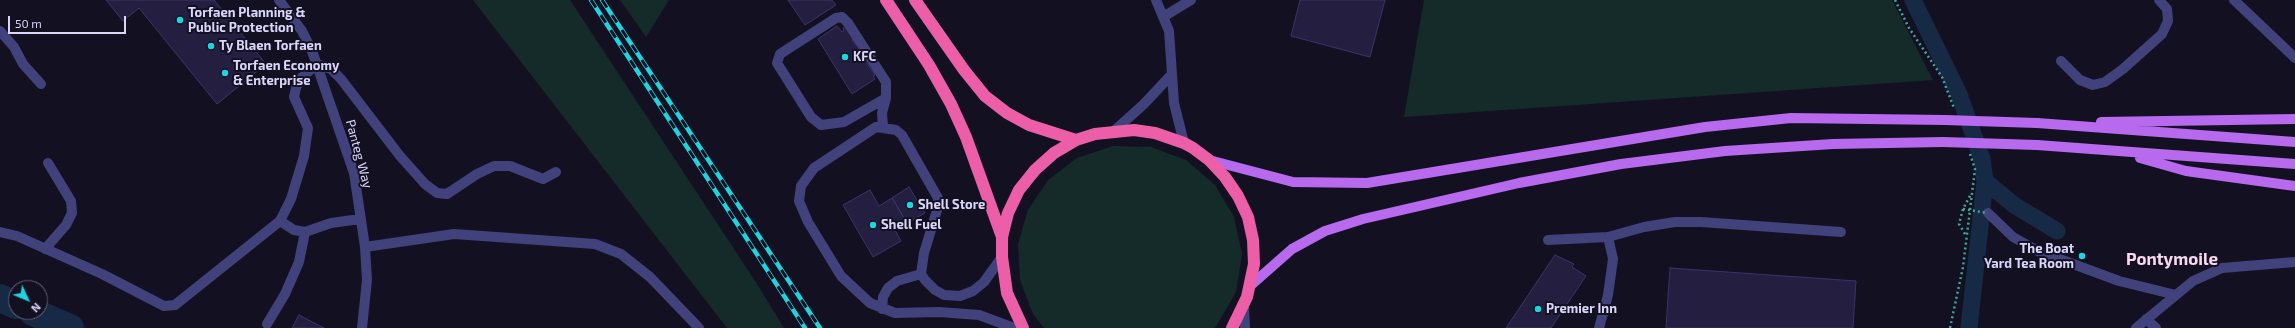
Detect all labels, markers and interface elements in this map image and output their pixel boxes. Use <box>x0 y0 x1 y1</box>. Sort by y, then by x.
place label: Torfaen Planning & Public Protection <box>188 5 305 36</box>
scale bar <box>10 8 128 34</box>
marker: Torfaen Planning & Public Protection <box>175 15 185 25</box>
text: 50 m <box>15 16 42 30</box>
place label: Ty Blaen Torfaen <box>219 38 322 54</box>
marker: Ty Blaen Torfaen <box>206 41 216 51</box>
place label: KFC <box>853 49 876 65</box>
marker: KFC <box>840 52 850 62</box>
place label: Torfaen Economy & Enterprise <box>233 58 339 89</box>
marker: Torfaen Economy & Enterprise <box>220 68 230 78</box>
street label: Panteg Way <box>342 118 376 190</box>
place label: Shell Store <box>918 197 985 213</box>
marker: Shell Store <box>905 200 915 210</box>
place label: Shell Fuel <box>881 217 941 233</box>
marker: Shell Fuel <box>868 220 878 230</box>
place label: The Boat Yard Tea Room <box>1984 241 2074 272</box>
district label: Pontymoile <box>2126 249 2218 269</box>
marker: The Boat Yard Tea Room <box>2077 251 2087 261</box>
north arrow <box>8 280 48 320</box>
text: N <box>29 301 44 315</box>
place label: Premier Inn <box>1546 301 1617 317</box>
marker: Premier Inn <box>1533 304 1543 314</box>

